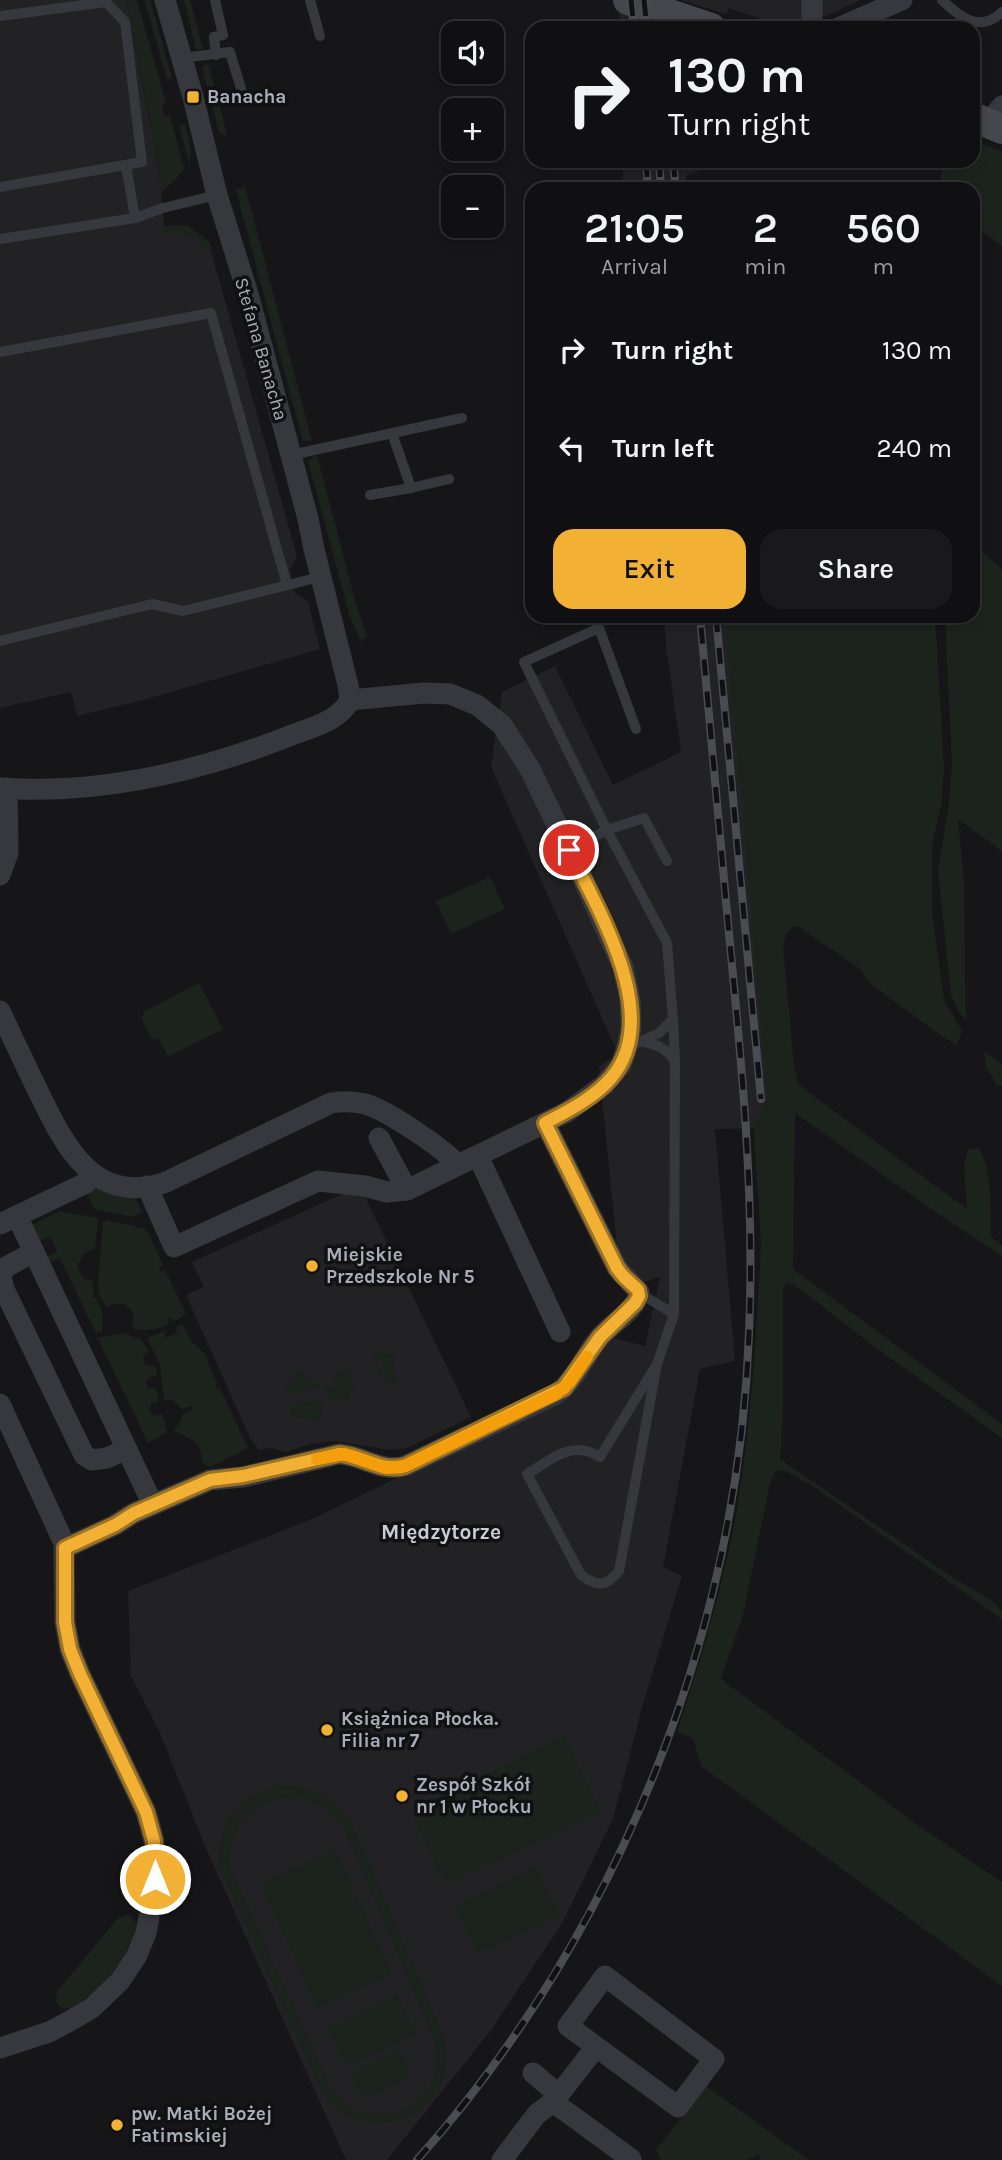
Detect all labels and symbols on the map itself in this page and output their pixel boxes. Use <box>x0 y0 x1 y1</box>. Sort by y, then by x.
place label: Banacha <box>207 86 286 108</box>
marker: Banacha <box>185 89 201 105</box>
street label: Stefana Banacha <box>230 275 292 423</box>
pin <box>539 820 599 880</box>
place label: Miejskie Przedszkole Nr 5 <box>326 1244 475 1288</box>
marker: Miejskie Przedszkole Nr 5 <box>304 1258 320 1274</box>
district label: Międzytorze <box>381 1520 501 1544</box>
place label: Książnica Płocka. Filia nr 7 <box>341 1708 498 1752</box>
marker: Książnica Płocka. Filia nr 7 <box>319 1722 335 1738</box>
place label: Zespół Szkół nr 1 w Płocku <box>416 1774 532 1818</box>
marker: Zespół Szkół nr 1 w Płocku <box>394 1788 410 1804</box>
position arrow <box>118 1842 192 1916</box>
place label: pw. Matki Bożej Fatimskiej <box>131 2103 272 2147</box>
marker: pw. Matki Bożej Fatimskiej <box>109 2117 125 2133</box>

